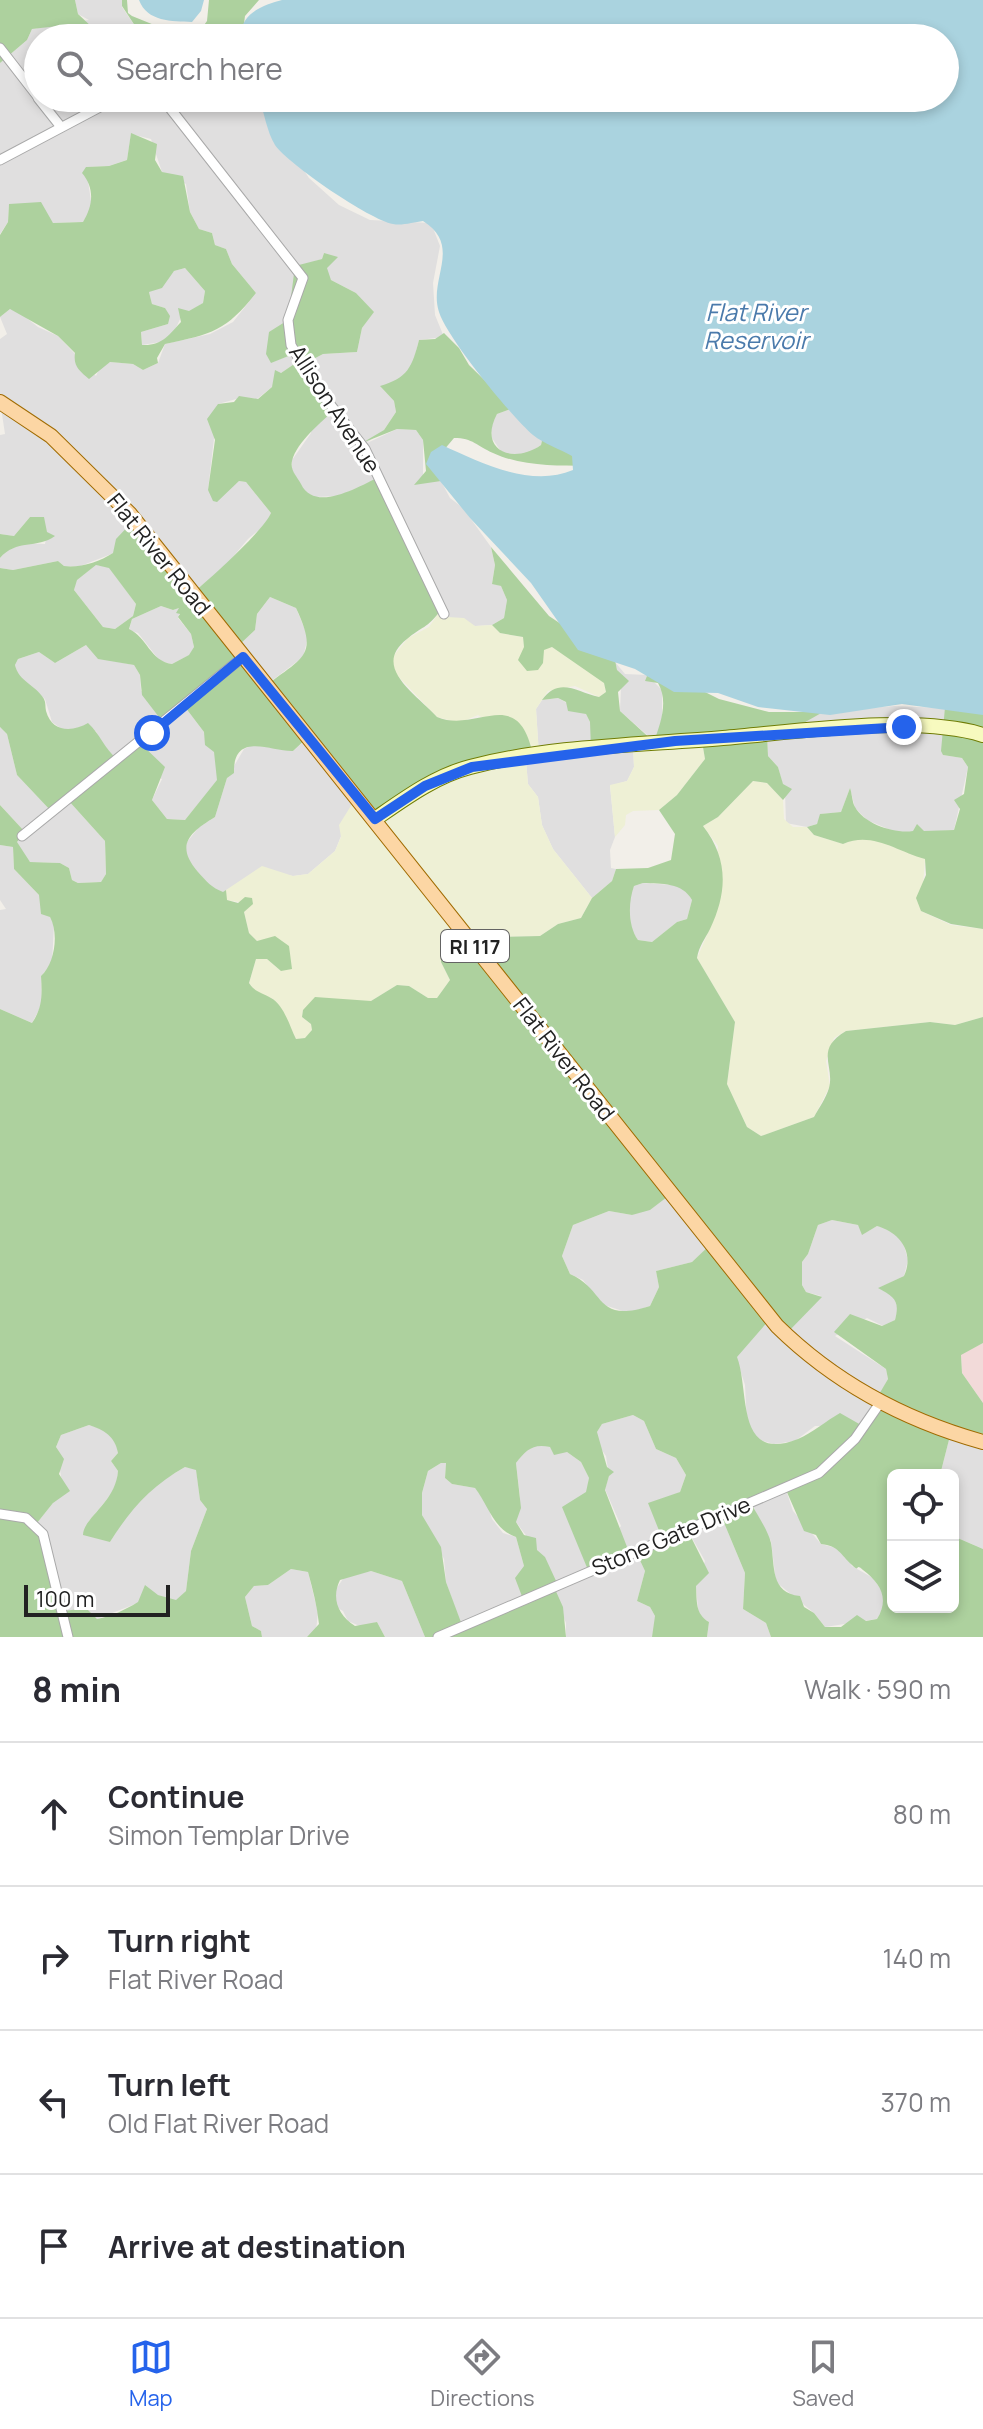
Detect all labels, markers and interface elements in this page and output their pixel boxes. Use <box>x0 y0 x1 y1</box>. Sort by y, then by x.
search box <box>24 24 959 112</box>
icon: search <box>52 46 96 90</box>
text: Search here <box>116 48 283 89</box>
water label: Flat River Reservoir <box>704 295 812 356</box>
street label: Allison Avenue <box>282 339 388 479</box>
street label: Flat River Road <box>101 487 217 621</box>
route end <box>886 709 922 745</box>
route start <box>134 715 170 751</box>
road number: RI 117 <box>441 930 509 962</box>
street label: Flat River Road <box>506 991 622 1127</box>
map controls <box>887 1469 959 1613</box>
button: locate <box>887 1469 959 1541</box>
street label: Stone Gate Drive <box>587 1489 755 1583</box>
button: layers <box>887 1541 959 1613</box>
scale bar <box>24 1581 170 1617</box>
text: 100 m <box>36 1584 94 1614</box>
text: 8 min <box>32 1666 121 1712</box>
text: Walk · 590 m <box>804 1671 951 1707</box>
text: Continue <box>108 1776 244 1817</box>
icon: ahead <box>32 1792 76 1836</box>
text: 80 m <box>893 1796 951 1832</box>
text: Simon Templar Drive <box>108 1817 350 1853</box>
text: Turn right <box>108 1920 251 1961</box>
icon: right <box>32 1936 76 1980</box>
text: 140 m <box>882 1940 951 1976</box>
text: Flat River Road <box>108 1961 284 1997</box>
text: Turn left <box>108 2064 231 2105</box>
icon: left <box>32 2080 76 2124</box>
text: 370 m <box>880 2084 951 2120</box>
text: Old Flat River Road <box>108 2105 329 2141</box>
icon: arrive <box>32 2224 76 2268</box>
text: Arrive at destination <box>108 2226 406 2267</box>
tab: Map <box>129 2335 173 2413</box>
tab: Directions <box>430 2335 535 2413</box>
tab: Saved <box>792 2335 854 2413</box>

